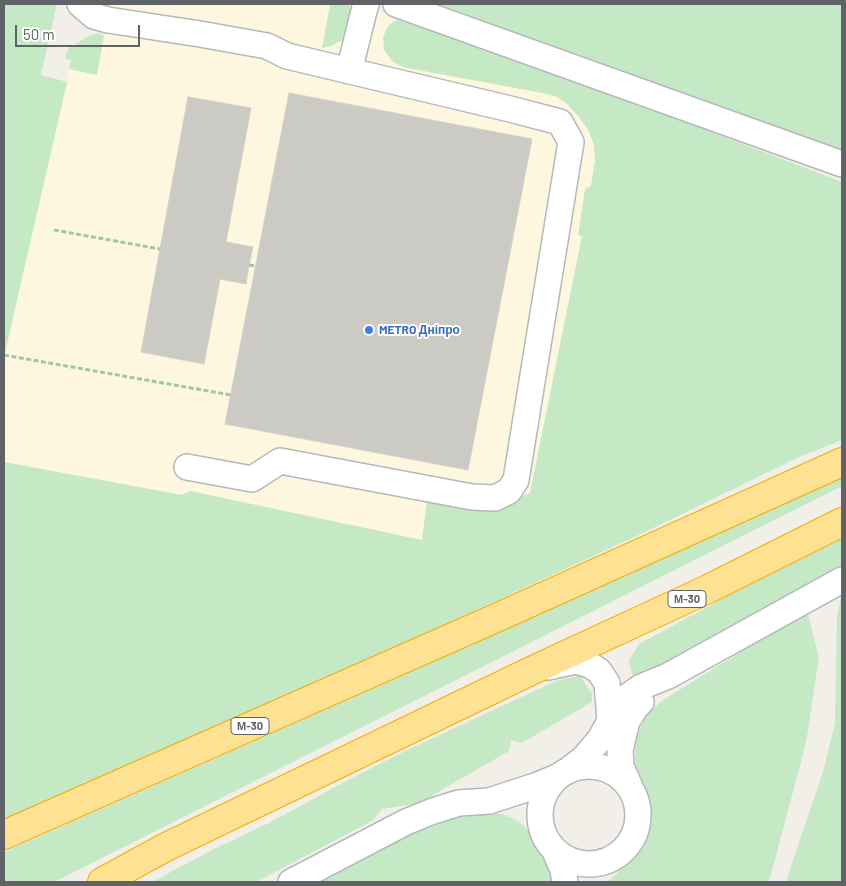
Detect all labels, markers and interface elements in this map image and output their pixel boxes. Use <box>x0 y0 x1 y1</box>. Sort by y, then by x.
scale bar <box>18 15 142 47</box>
text: 50 m <box>23 25 55 43</box>
place label: METRO Дніпро <box>379 323 460 337</box>
marker: METRO Дніпро <box>363 324 375 336</box>
road number: М-30 <box>668 590 706 608</box>
road number: М-30 <box>231 718 269 734</box>

